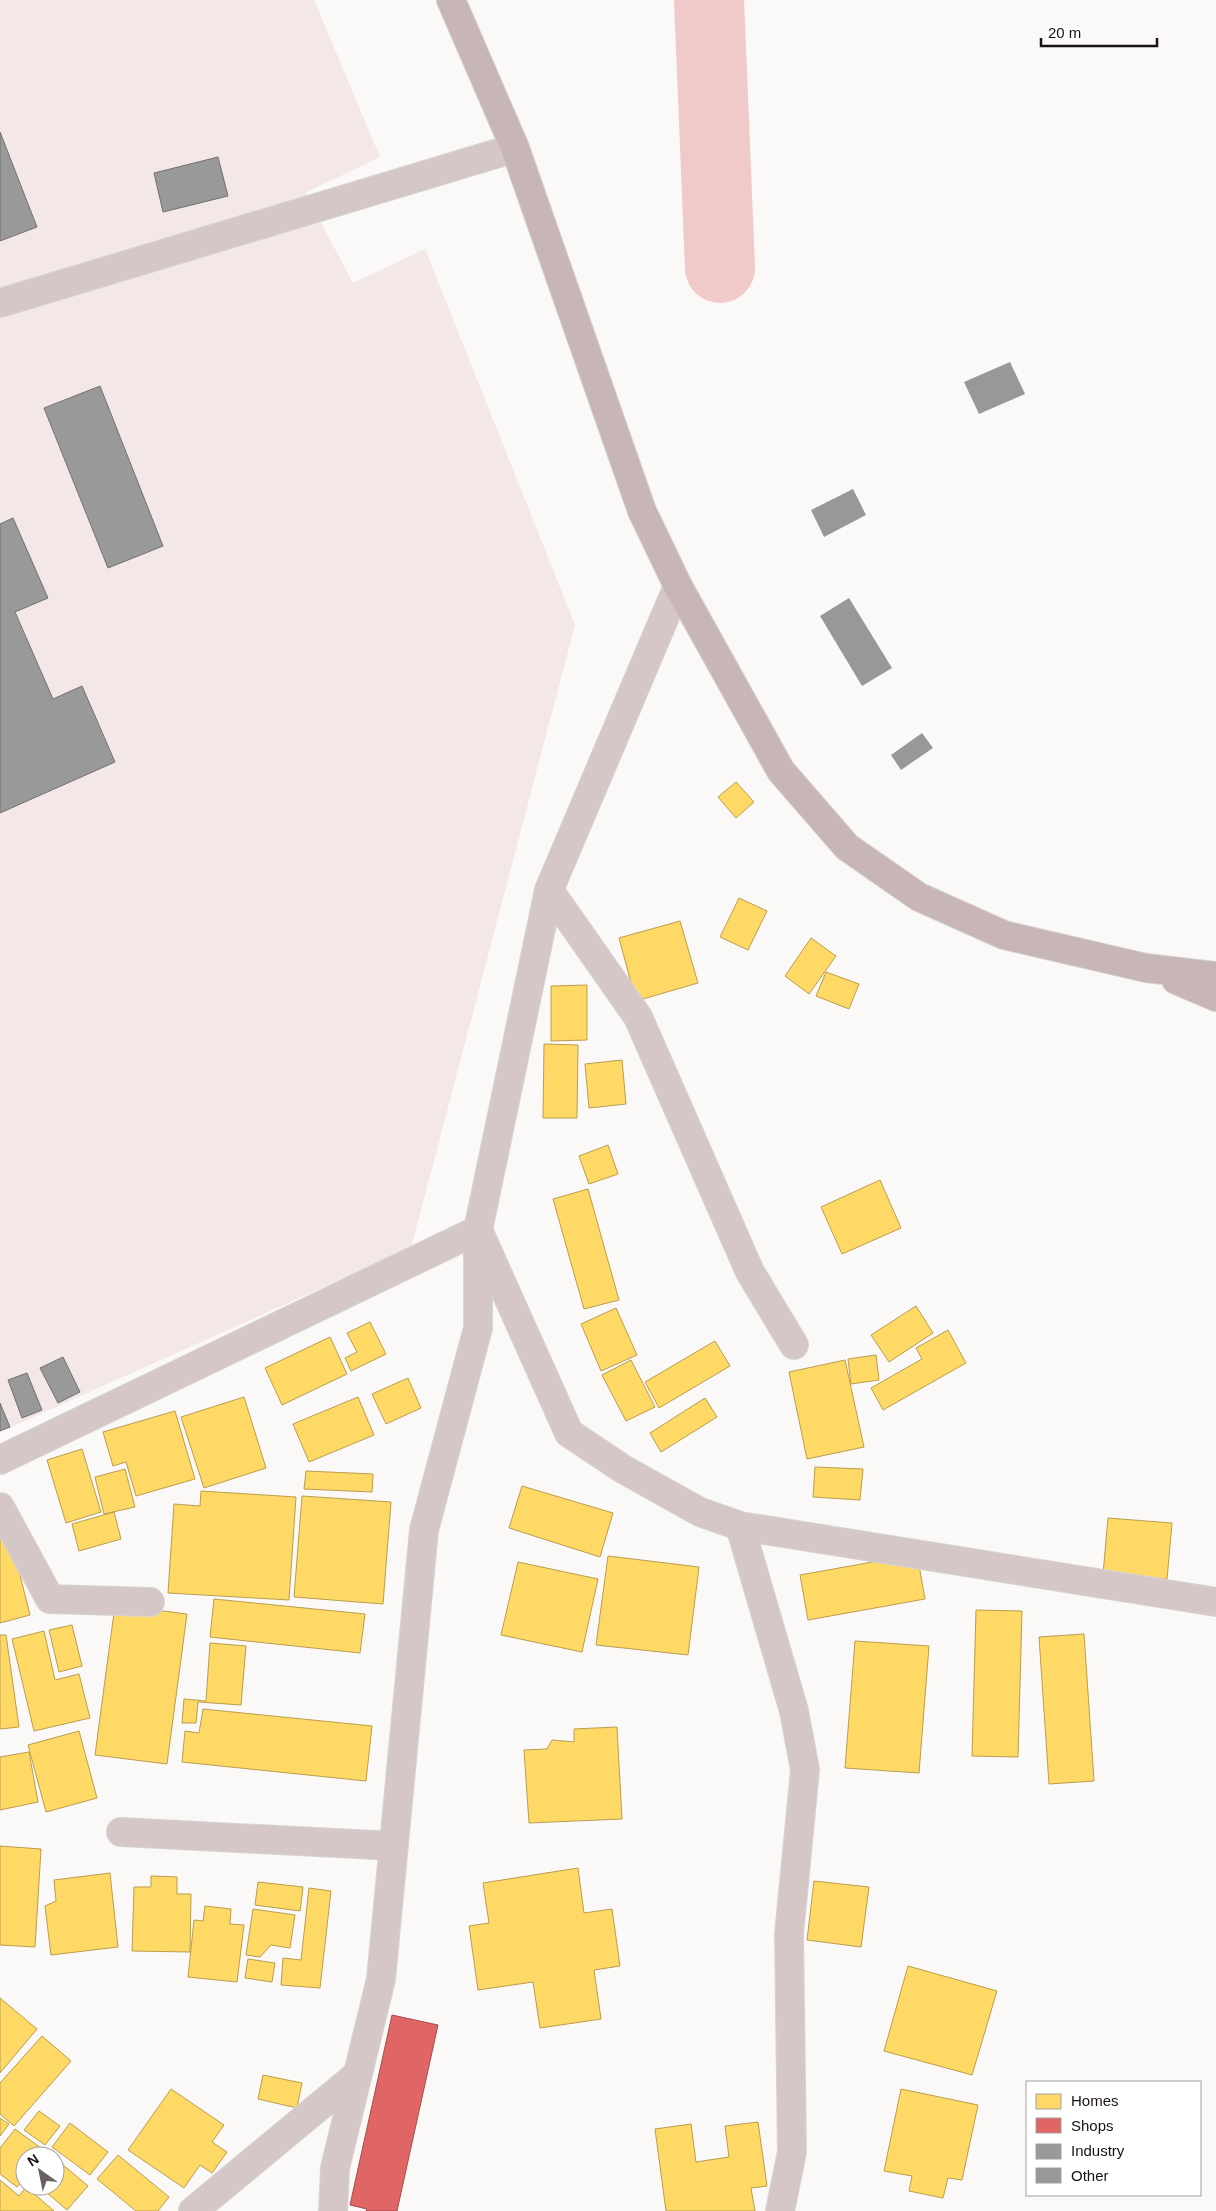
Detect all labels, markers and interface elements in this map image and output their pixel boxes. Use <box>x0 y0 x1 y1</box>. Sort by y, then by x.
scale bar <box>1041 15 1157 47</box>
text: 20 m <box>1048 24 1081 41</box>
legend <box>1026 2081 1201 2196</box>
text: Homes <box>1071 2092 1119 2109</box>
text: Shops <box>1071 2117 1114 2134</box>
text: Industry <box>1071 2142 1125 2159</box>
north arrow <box>15 2146 65 2196</box>
text: N <box>24 2151 42 2170</box>
text: Other <box>1071 2167 1109 2184</box>

